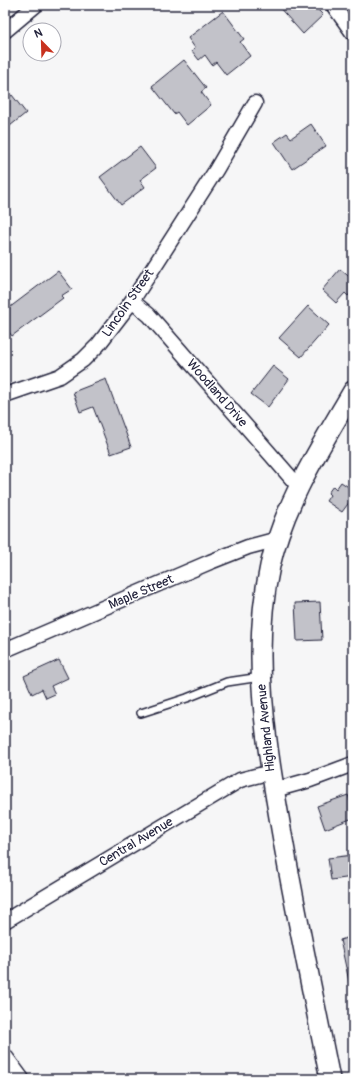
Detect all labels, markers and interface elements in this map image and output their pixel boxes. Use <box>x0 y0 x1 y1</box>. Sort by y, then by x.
north arrow <box>22 22 62 62</box>
text: N <box>32 26 45 41</box>
street label: Lincoln Street <box>99 265 158 340</box>
street label: Woodland Drive <box>183 356 251 431</box>
street label: Maple Street <box>106 571 177 613</box>
street label: Highland Avenue <box>253 683 279 773</box>
street label: Central Avenue <box>96 813 176 870</box>

